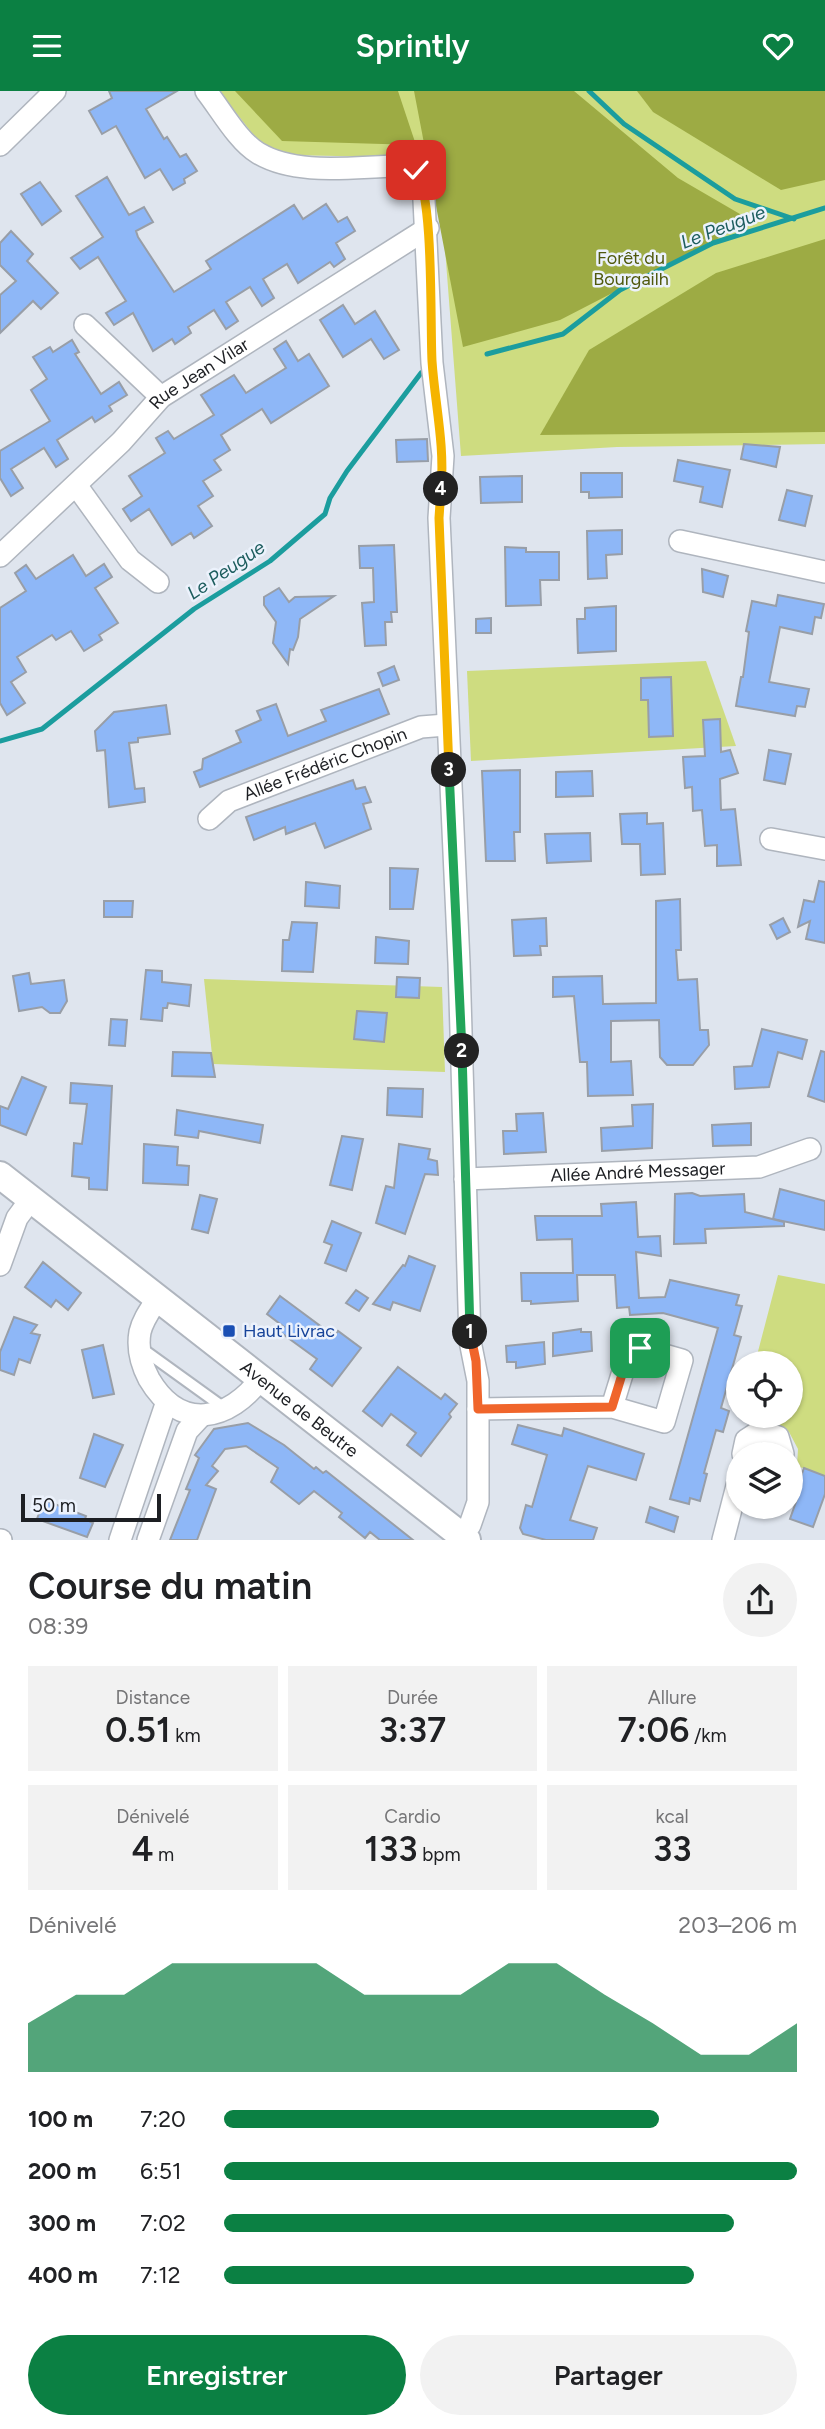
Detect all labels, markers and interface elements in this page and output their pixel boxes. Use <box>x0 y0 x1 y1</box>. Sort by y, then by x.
icon: menu <box>28 27 66 65</box>
text: Sprintly <box>355 27 470 65</box>
icon: heart <box>759 27 797 65</box>
pin <box>386 140 446 200</box>
icon: check <box>397 151 435 189</box>
water label: Le Peugue <box>677 200 769 254</box>
park label: Forêt du Bourgailh <box>593 247 669 290</box>
street label: Rue Jean Vilar <box>144 333 253 414</box>
pin: 4 <box>424 471 458 507</box>
text: 4 <box>434 477 447 500</box>
water label: Le Peugue <box>183 535 270 604</box>
street label: Allée Frédéric Chopin <box>240 723 410 805</box>
pin: 3 <box>432 753 466 787</box>
text: 3 <box>443 758 454 781</box>
pin: 2 <box>444 1033 480 1069</box>
text: 2 <box>456 1039 467 1062</box>
street label: Allée André Messager <box>550 1157 726 1187</box>
pin: 1 <box>452 1315 488 1349</box>
pin <box>610 1318 670 1378</box>
place label: Haut Livrac <box>243 1320 335 1342</box>
text: 1 <box>465 1320 474 1343</box>
marker: Haut Livrac <box>221 1323 237 1339</box>
icon: arrive <box>621 1329 659 1367</box>
map controls <box>726 1351 803 1519</box>
button: locate <box>726 1351 803 1428</box>
street label: Avenue de Beutre <box>236 1356 363 1462</box>
button: layers <box>726 1442 803 1519</box>
scale bar <box>21 1491 161 1523</box>
text: 50 m <box>32 1494 76 1517</box>
text: Course du matin <box>28 1563 312 1609</box>
button: share <box>723 1563 797 1637</box>
text: 08:39 <box>28 1612 88 1640</box>
text: Distance <box>116 1686 190 1709</box>
text: Durée <box>387 1686 438 1709</box>
text: Allure <box>648 1686 696 1709</box>
text: 0.51 <box>105 1709 171 1751</box>
text: 3:37 <box>379 1709 446 1751</box>
text: 7:06 <box>618 1709 689 1751</box>
text: km <box>171 1724 201 1747</box>
text: /km <box>689 1724 727 1747</box>
text: Dénivelé <box>116 1805 189 1828</box>
text: Cardio <box>384 1805 441 1828</box>
text: kcal <box>656 1805 689 1828</box>
text: 4 <box>131 1828 153 1870</box>
text: 133 <box>364 1828 418 1870</box>
text: 33 <box>653 1828 691 1870</box>
text: m <box>153 1843 174 1866</box>
text: bpm <box>418 1843 461 1866</box>
text: Dénivelé <box>28 1911 116 1939</box>
text: 203–206 m <box>678 1911 797 1939</box>
text: 100 m <box>28 2105 93 2133</box>
text: 7:20 <box>140 2105 186 2133</box>
text: 200 m <box>28 2157 97 2185</box>
text: 6:51 <box>140 2157 182 2185</box>
text: 300 m <box>28 2209 96 2237</box>
text: 7:02 <box>140 2209 186 2237</box>
text: 400 m <box>28 2261 98 2289</box>
text: 7:12 <box>140 2261 181 2289</box>
button: Enregistrer <box>28 2335 406 2415</box>
button: Partager <box>420 2335 797 2415</box>

